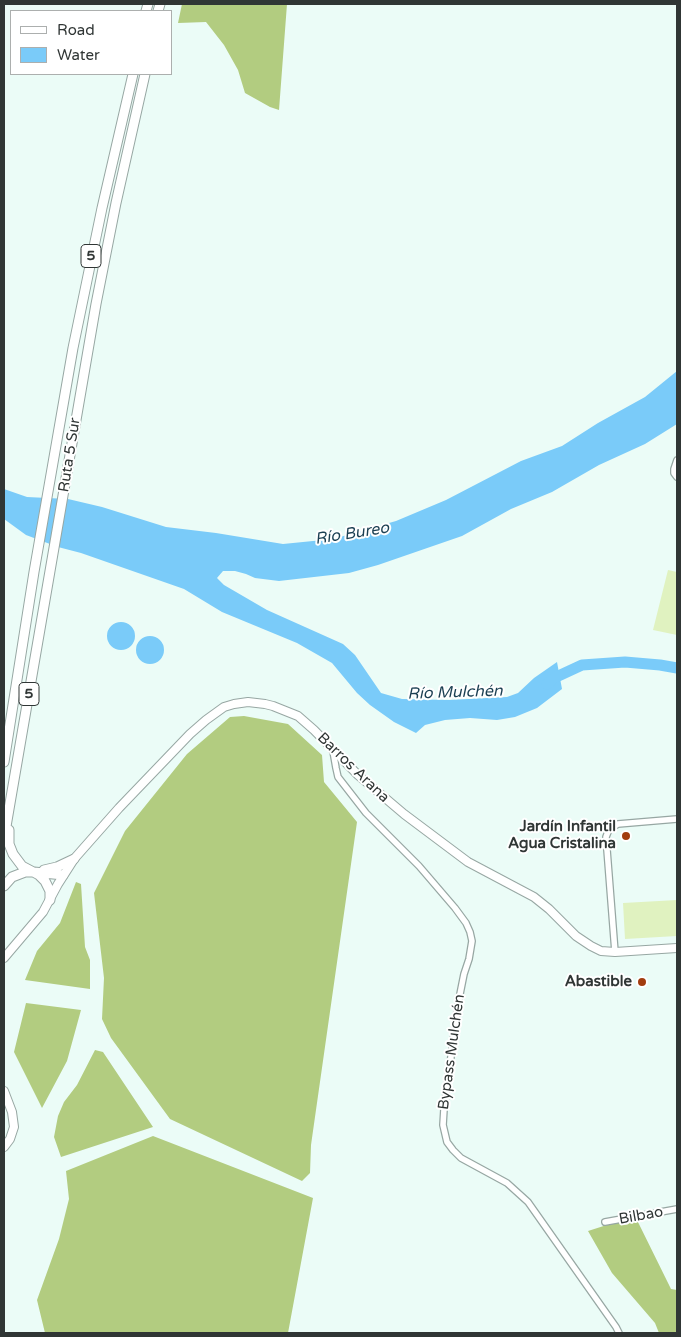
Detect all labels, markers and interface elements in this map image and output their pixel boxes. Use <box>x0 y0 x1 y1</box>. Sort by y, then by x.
legend <box>10 10 172 75</box>
text: Road <box>57 21 95 39</box>
text: Water <box>57 46 100 64</box>
road number: 5 <box>81 245 101 268</box>
street label: Ruta 5 Sur <box>55 416 85 494</box>
water label: Río Bureo <box>314 519 390 549</box>
road number: 5 <box>19 682 39 706</box>
water label: Río Mulchén <box>407 682 503 704</box>
street label: Barros Arana <box>313 729 393 807</box>
place label: Jardín Infantil Agua Cristalina <box>508 818 616 853</box>
marker: Jardín Infantil Agua Cristalina <box>620 830 632 842</box>
place label: Abastible <box>565 973 632 991</box>
marker: Abastible <box>636 976 648 988</box>
street label: Bypass Mulchén <box>435 993 469 1111</box>
street label: Bilbao <box>617 1203 665 1229</box>

